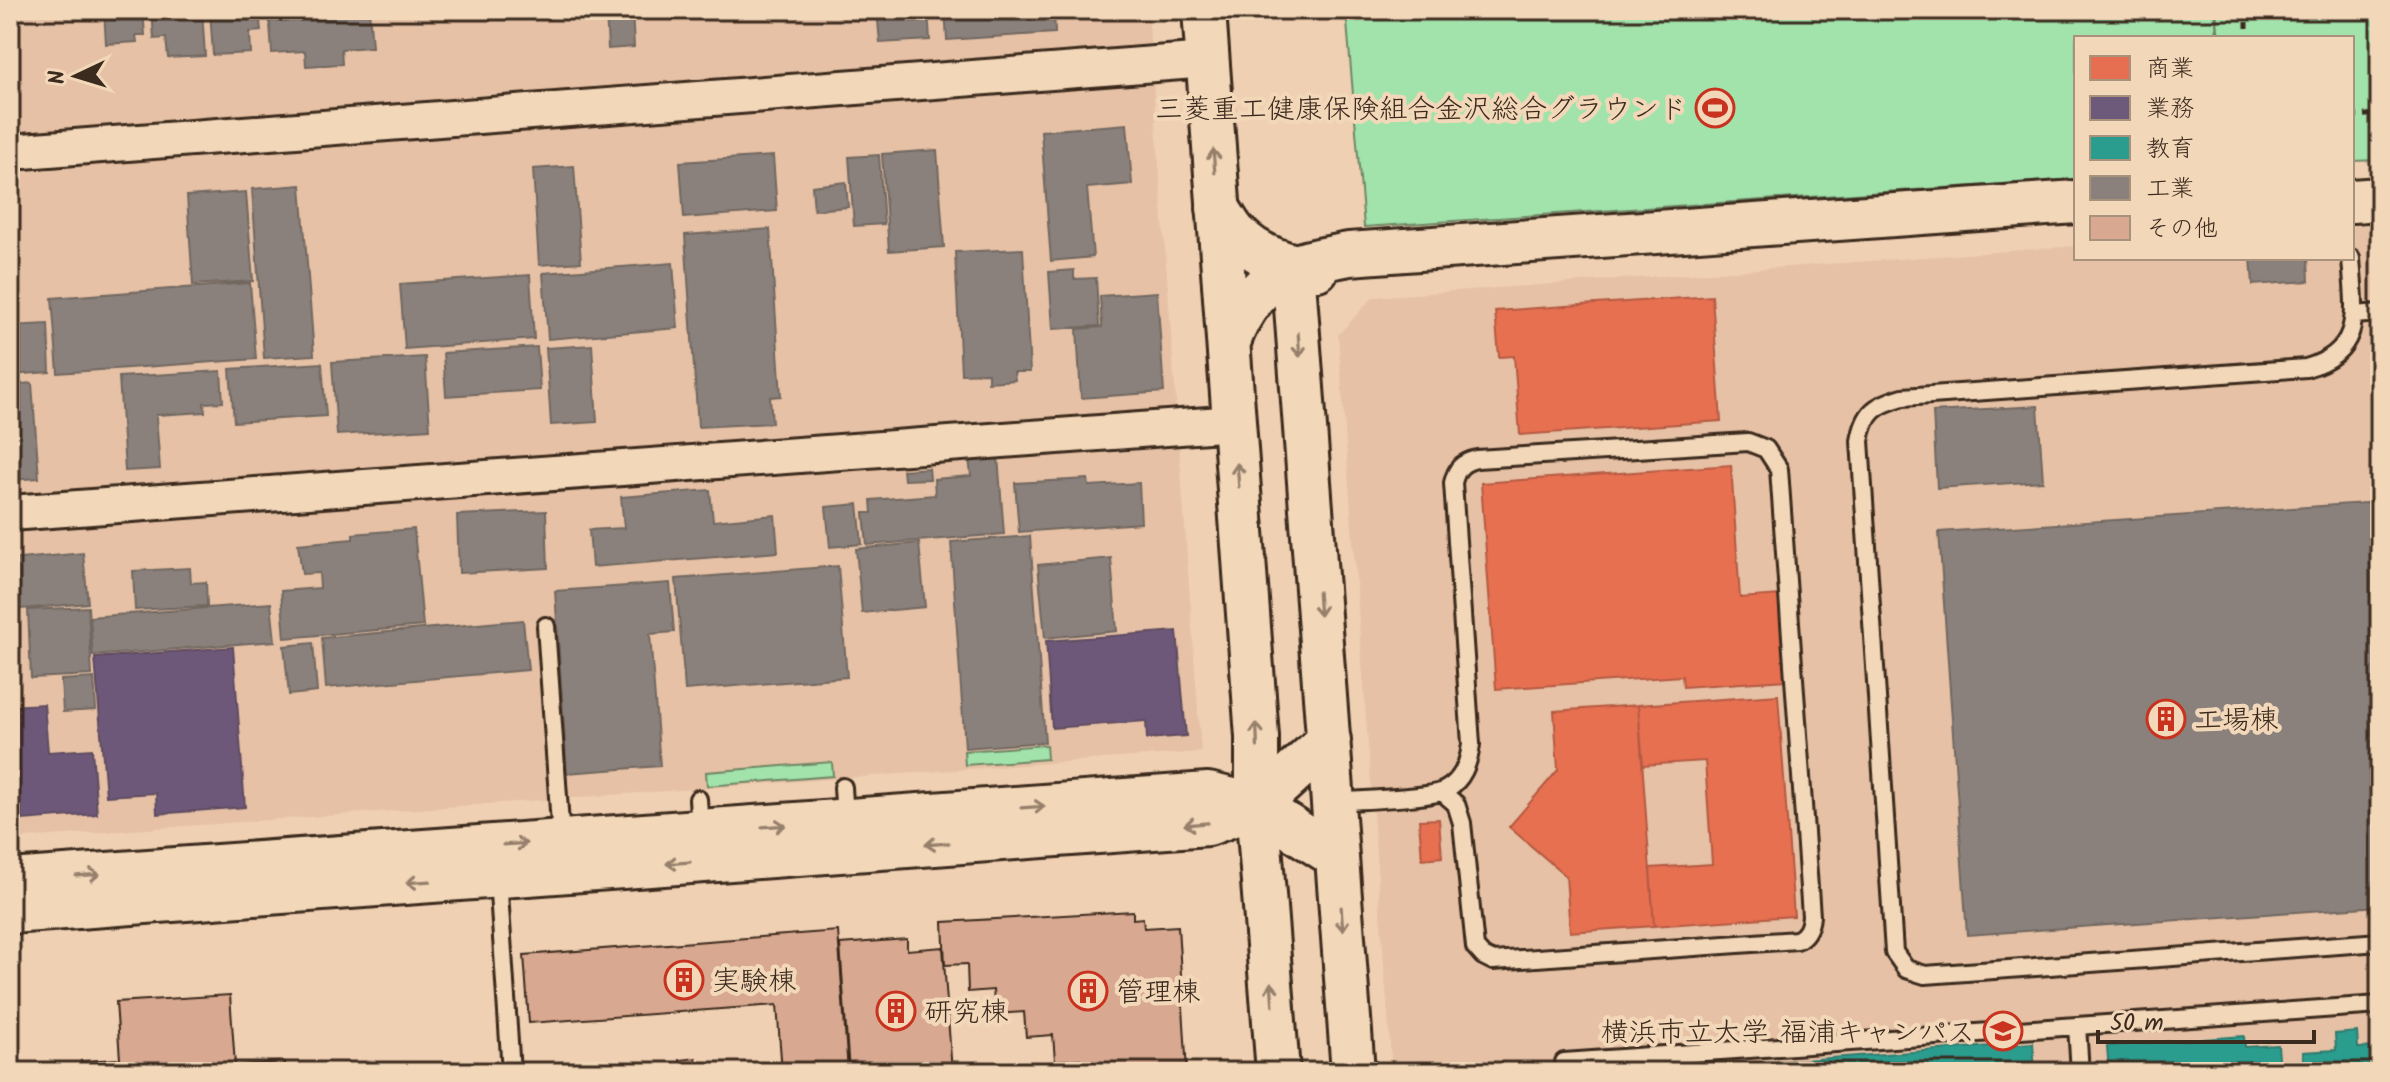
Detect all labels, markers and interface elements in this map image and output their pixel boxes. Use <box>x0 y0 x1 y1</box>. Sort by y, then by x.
north arrow <box>36 36 116 116</box>
legend <box>2074 36 2354 260</box>
text: 商業 <box>2146 50 2194 89</box>
text: N <box>41 69 76 85</box>
sports icon: 三菱重工健康保険組合金沢総合グラウンド <box>1694 87 1736 129</box>
place label: 三菱重工健康保険組合金沢総合グラウンド <box>1155 88 1687 133</box>
text: 業務 <box>2146 90 2194 129</box>
text: 教育 <box>2146 130 2194 169</box>
one-way arrow <box>1207 148 1222 175</box>
text: 工業 <box>2146 170 2194 209</box>
text: その他 <box>2146 210 2218 249</box>
one-way arrow <box>1292 331 1307 358</box>
one-way arrow <box>1230 463 1245 489</box>
one-way arrow <box>1312 590 1327 617</box>
building icon: 工場棟 <box>2145 698 2187 740</box>
place label: 工場棟 <box>2194 699 2278 744</box>
one-way arrow <box>1249 722 1264 749</box>
one-way arrow <box>1019 799 1046 814</box>
one-way arrow <box>1183 817 1210 832</box>
one-way arrow <box>760 818 787 833</box>
one-way arrow <box>501 836 528 851</box>
one-way arrow <box>924 837 951 852</box>
one-way arrow <box>665 856 692 871</box>
one-way arrow <box>74 867 101 882</box>
one-way arrow <box>406 875 432 890</box>
one-way arrow <box>1335 905 1350 932</box>
building icon: 実験棟 <box>663 959 705 1001</box>
place label: 実験棟 <box>712 960 796 1005</box>
building icon: 管理棟 <box>1067 970 1109 1012</box>
place label: 管理棟 <box>1116 971 1200 1016</box>
one-way arrow <box>1264 981 1279 1008</box>
building icon: 研究棟 <box>875 990 917 1032</box>
place label: 研究棟 <box>924 991 1008 1036</box>
scale bar <box>2098 994 2314 1044</box>
text: 50 m <box>2110 1004 2164 1043</box>
school or university icon: 横浜市立大学 福浦キャンパス <box>1982 1010 2024 1052</box>
place label: 横浜市立大学 福浦キャンパス <box>1601 1011 1975 1056</box>

